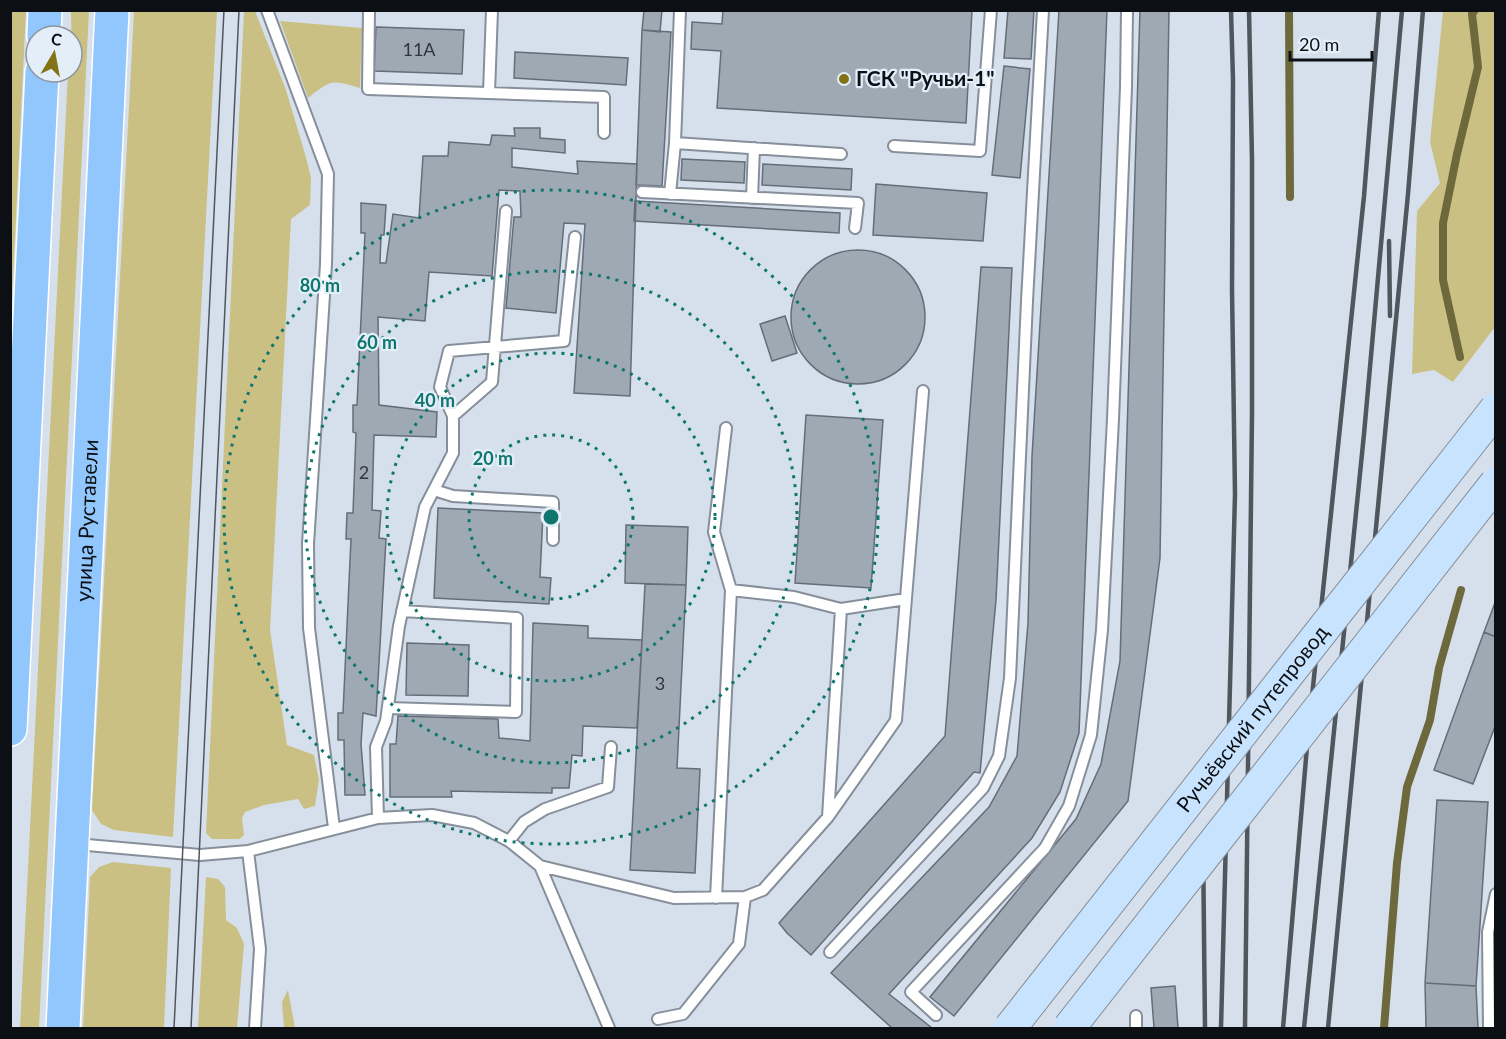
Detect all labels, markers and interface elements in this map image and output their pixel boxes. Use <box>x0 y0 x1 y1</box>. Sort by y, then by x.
north arrow <box>24 24 84 84</box>
scale bar <box>1290 24 1372 62</box>
text: С <box>50 28 64 49</box>
text: 20 m <box>1299 33 1339 55</box>
house number: 11А <box>402 38 436 60</box>
place label: ГСК "Ручьи-1" <box>856 65 995 90</box>
marker: ГСК "Ручьи-1" <box>837 72 851 86</box>
text: 80 m <box>300 274 340 296</box>
text: 60 m <box>357 331 397 353</box>
text: 40 m <box>415 389 455 411</box>
street label: улица Руставели <box>70 439 102 602</box>
text: 20 m <box>473 447 513 469</box>
house number: 2 <box>359 461 369 483</box>
centre of rings <box>541 507 561 527</box>
street label: Ручьёвский путепровод <box>1170 619 1333 816</box>
house number: 3 <box>655 672 665 694</box>

